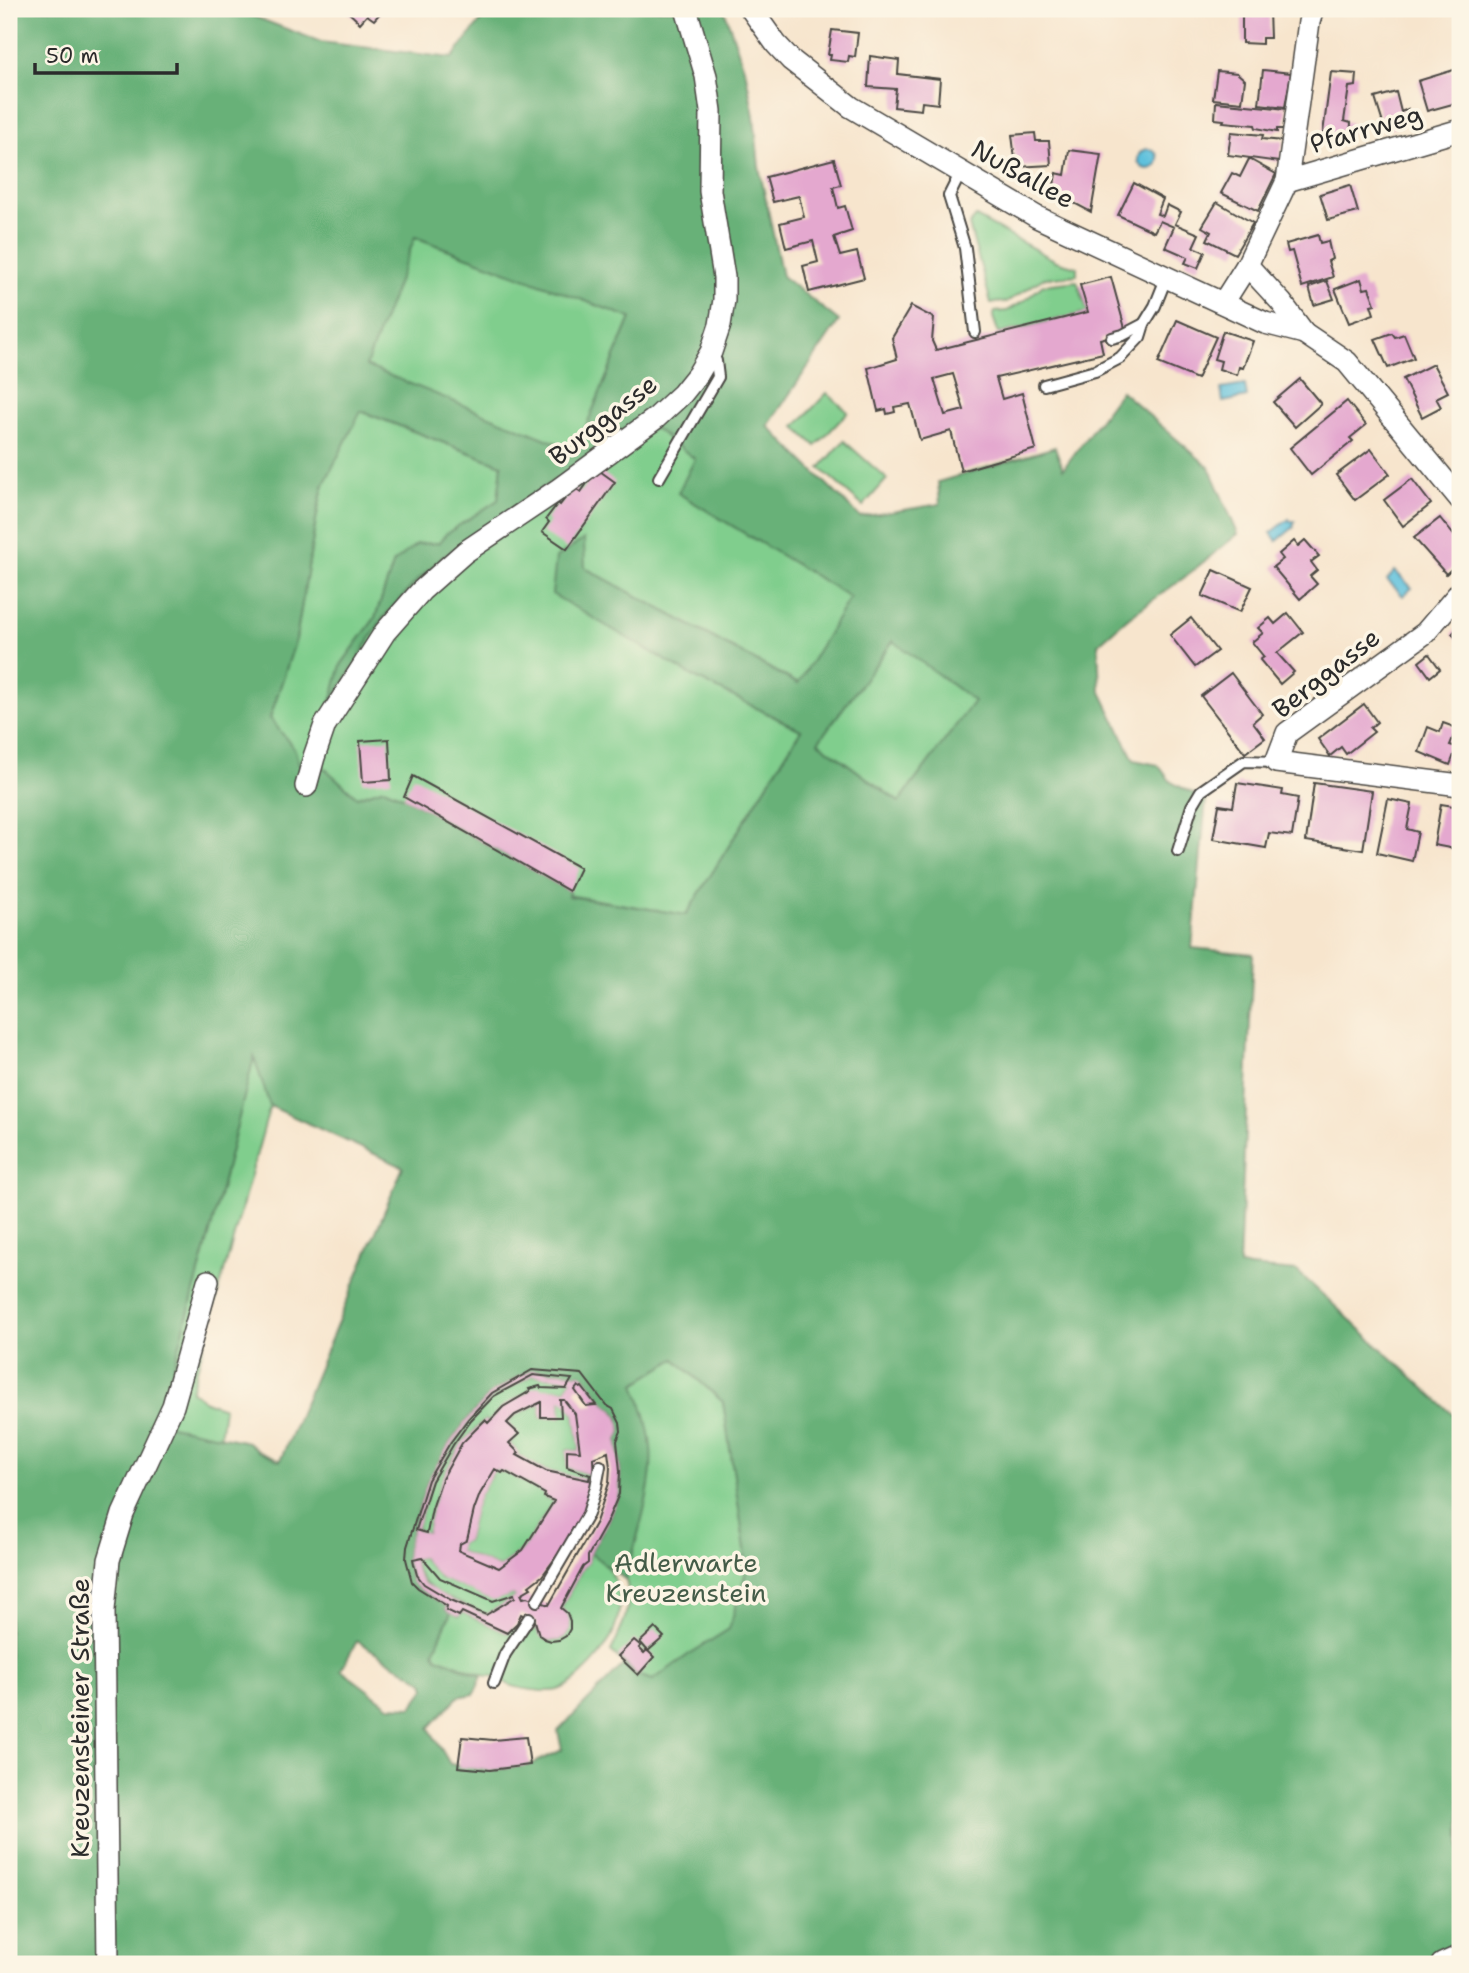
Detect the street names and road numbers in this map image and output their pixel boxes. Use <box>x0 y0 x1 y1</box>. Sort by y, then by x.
street label: Pfarrweg <box>1306 96 1426 161</box>
street label: Nußallee <box>965 131 1081 216</box>
street label: Burggasse <box>541 366 664 473</box>
street label: Berggasse <box>1265 619 1387 726</box>
street label: Kreuzensteiner Straße <box>62 1578 97 1858</box>

